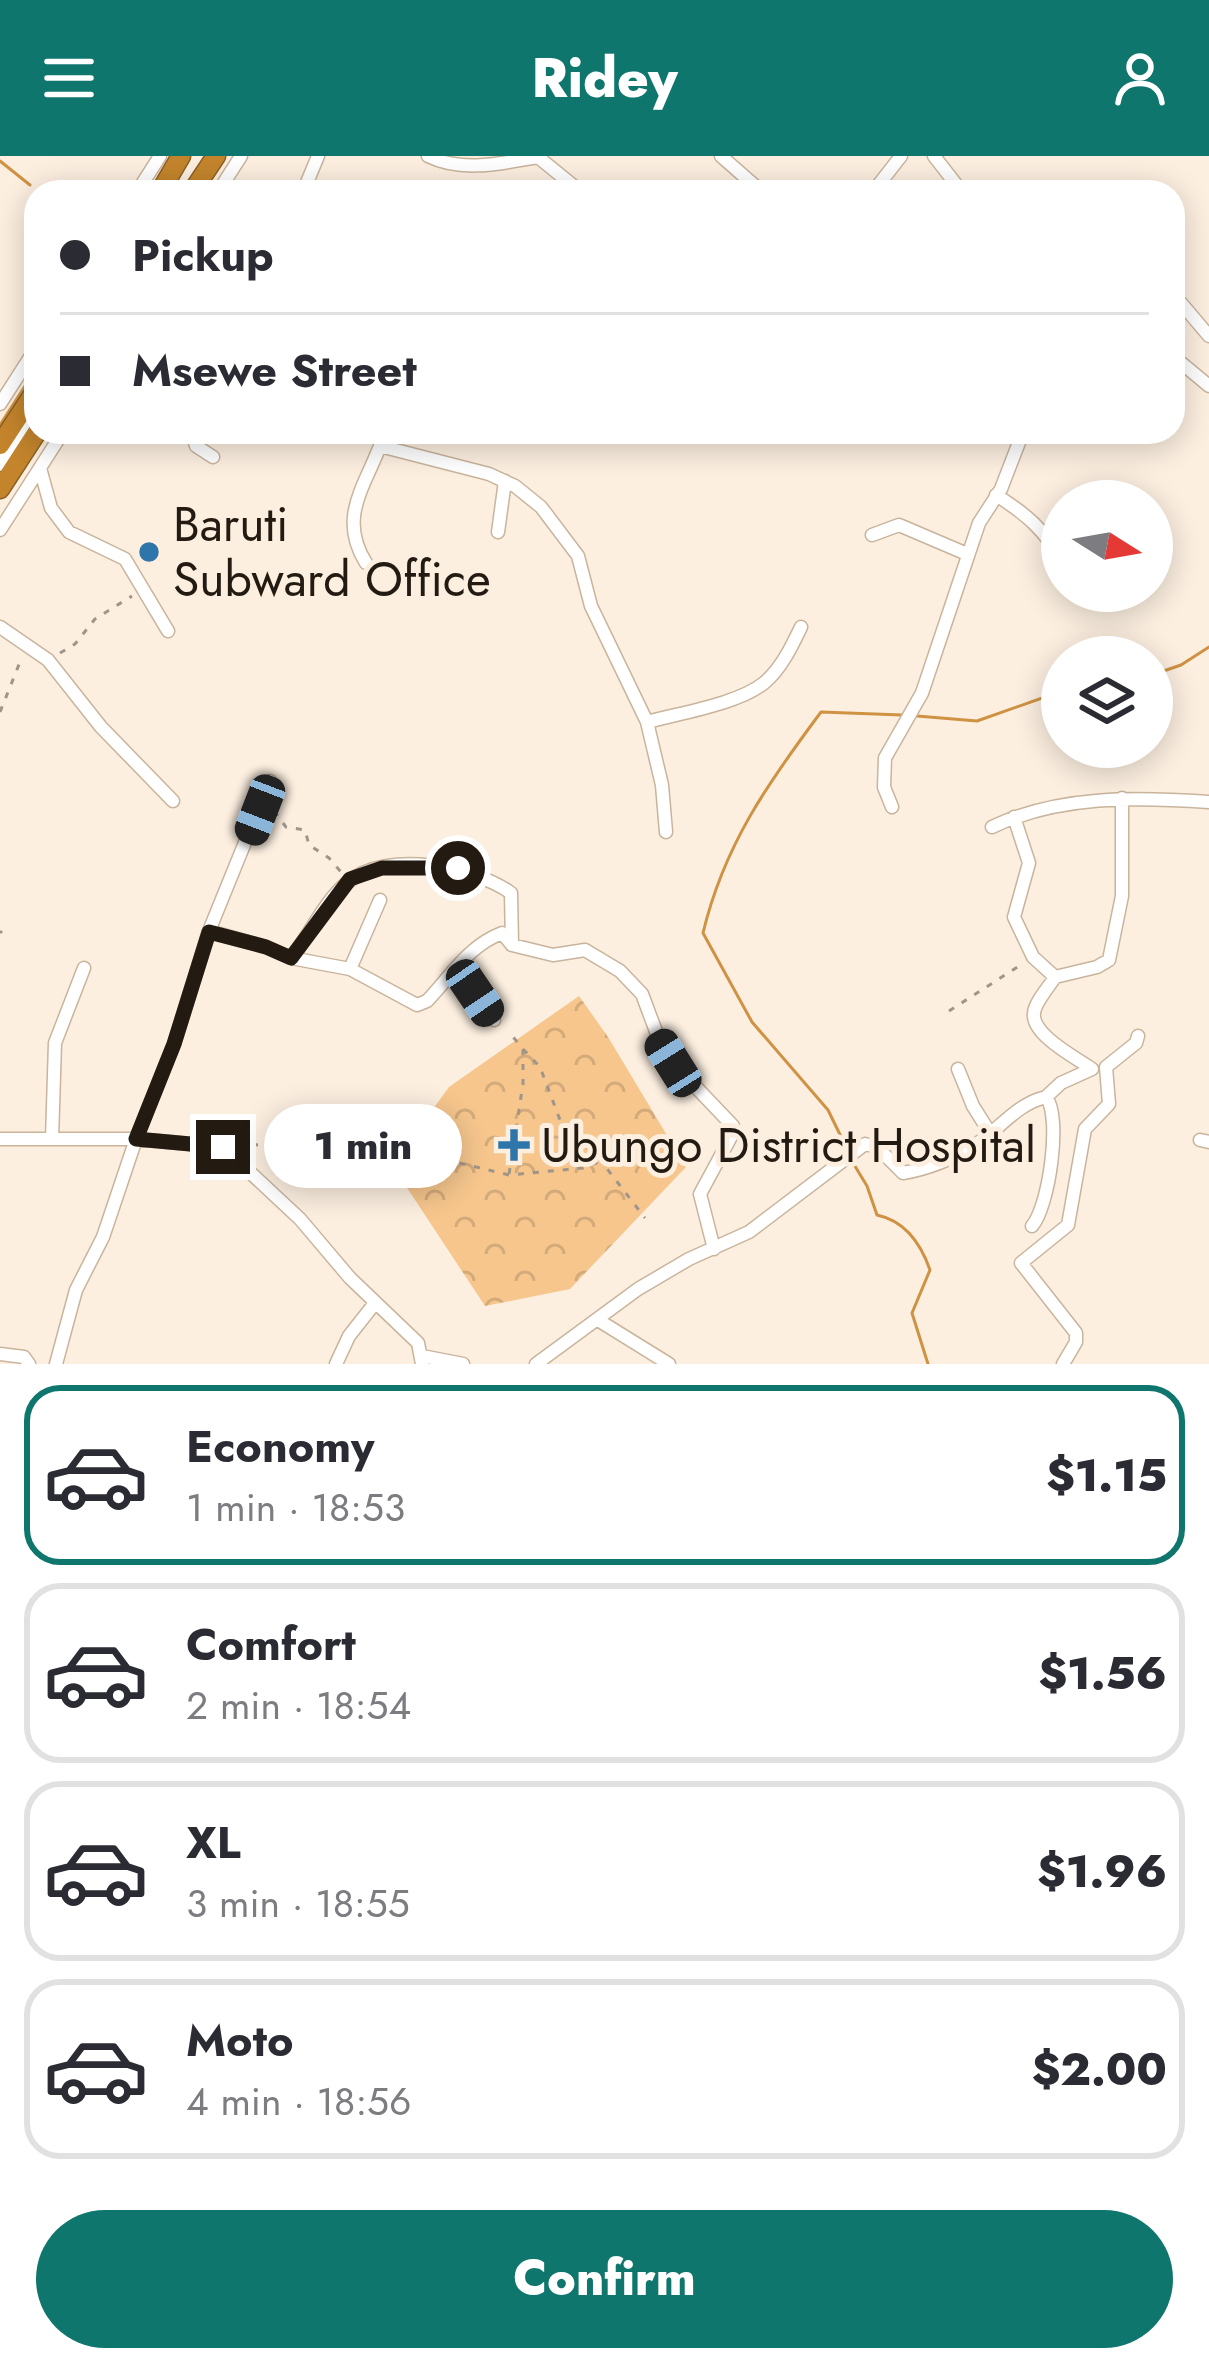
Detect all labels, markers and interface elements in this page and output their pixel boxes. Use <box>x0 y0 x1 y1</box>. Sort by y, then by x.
text: Ridey <box>531 39 678 117</box>
icon: menu <box>36 45 102 111</box>
icon: person <box>1107 45 1173 111</box>
text: Pickup <box>132 223 274 288</box>
text: Msewe Street <box>132 338 417 403</box>
north arrow <box>1041 480 1173 612</box>
map controls <box>1041 480 1173 768</box>
place label: Baruti Subward Office <box>173 490 491 614</box>
marker: Baruti Subward Office <box>136 539 162 565</box>
button: layers <box>1041 636 1173 768</box>
car <box>230 770 290 850</box>
route start <box>431 841 485 895</box>
car <box>440 953 510 1033</box>
car <box>639 1023 707 1103</box>
callout: 1 min <box>265 1105 463 1189</box>
place label: Ubungo District Hospital <box>541 1111 1036 1180</box>
text: 1 min <box>314 1117 412 1174</box>
route end <box>196 1120 250 1174</box>
marker: Ubungo District Hospital <box>498 1129 530 1161</box>
text: Economy <box>186 1414 374 1479</box>
icon: car <box>42 1421 150 1529</box>
text: $1.15 <box>1046 1443 1167 1508</box>
text: 1 min · 18:53 <box>186 1479 405 1536</box>
text: Comfort <box>186 1612 356 1677</box>
icon: car <box>42 1619 150 1727</box>
text: $1.56 <box>1038 1641 1167 1706</box>
text: 2 min · 18:54 <box>186 1677 411 1734</box>
text: XL <box>186 1810 241 1875</box>
icon: car <box>42 1817 150 1925</box>
text: $1.96 <box>1037 1839 1167 1904</box>
text: 3 min · 18:55 <box>186 1875 410 1932</box>
text: Moto <box>186 2008 294 2073</box>
icon: car <box>42 2015 150 2123</box>
text: $2.00 <box>1032 2037 1167 2102</box>
text: 4 min · 18:56 <box>186 2073 412 2130</box>
button: Confirm <box>36 2210 1173 2348</box>

